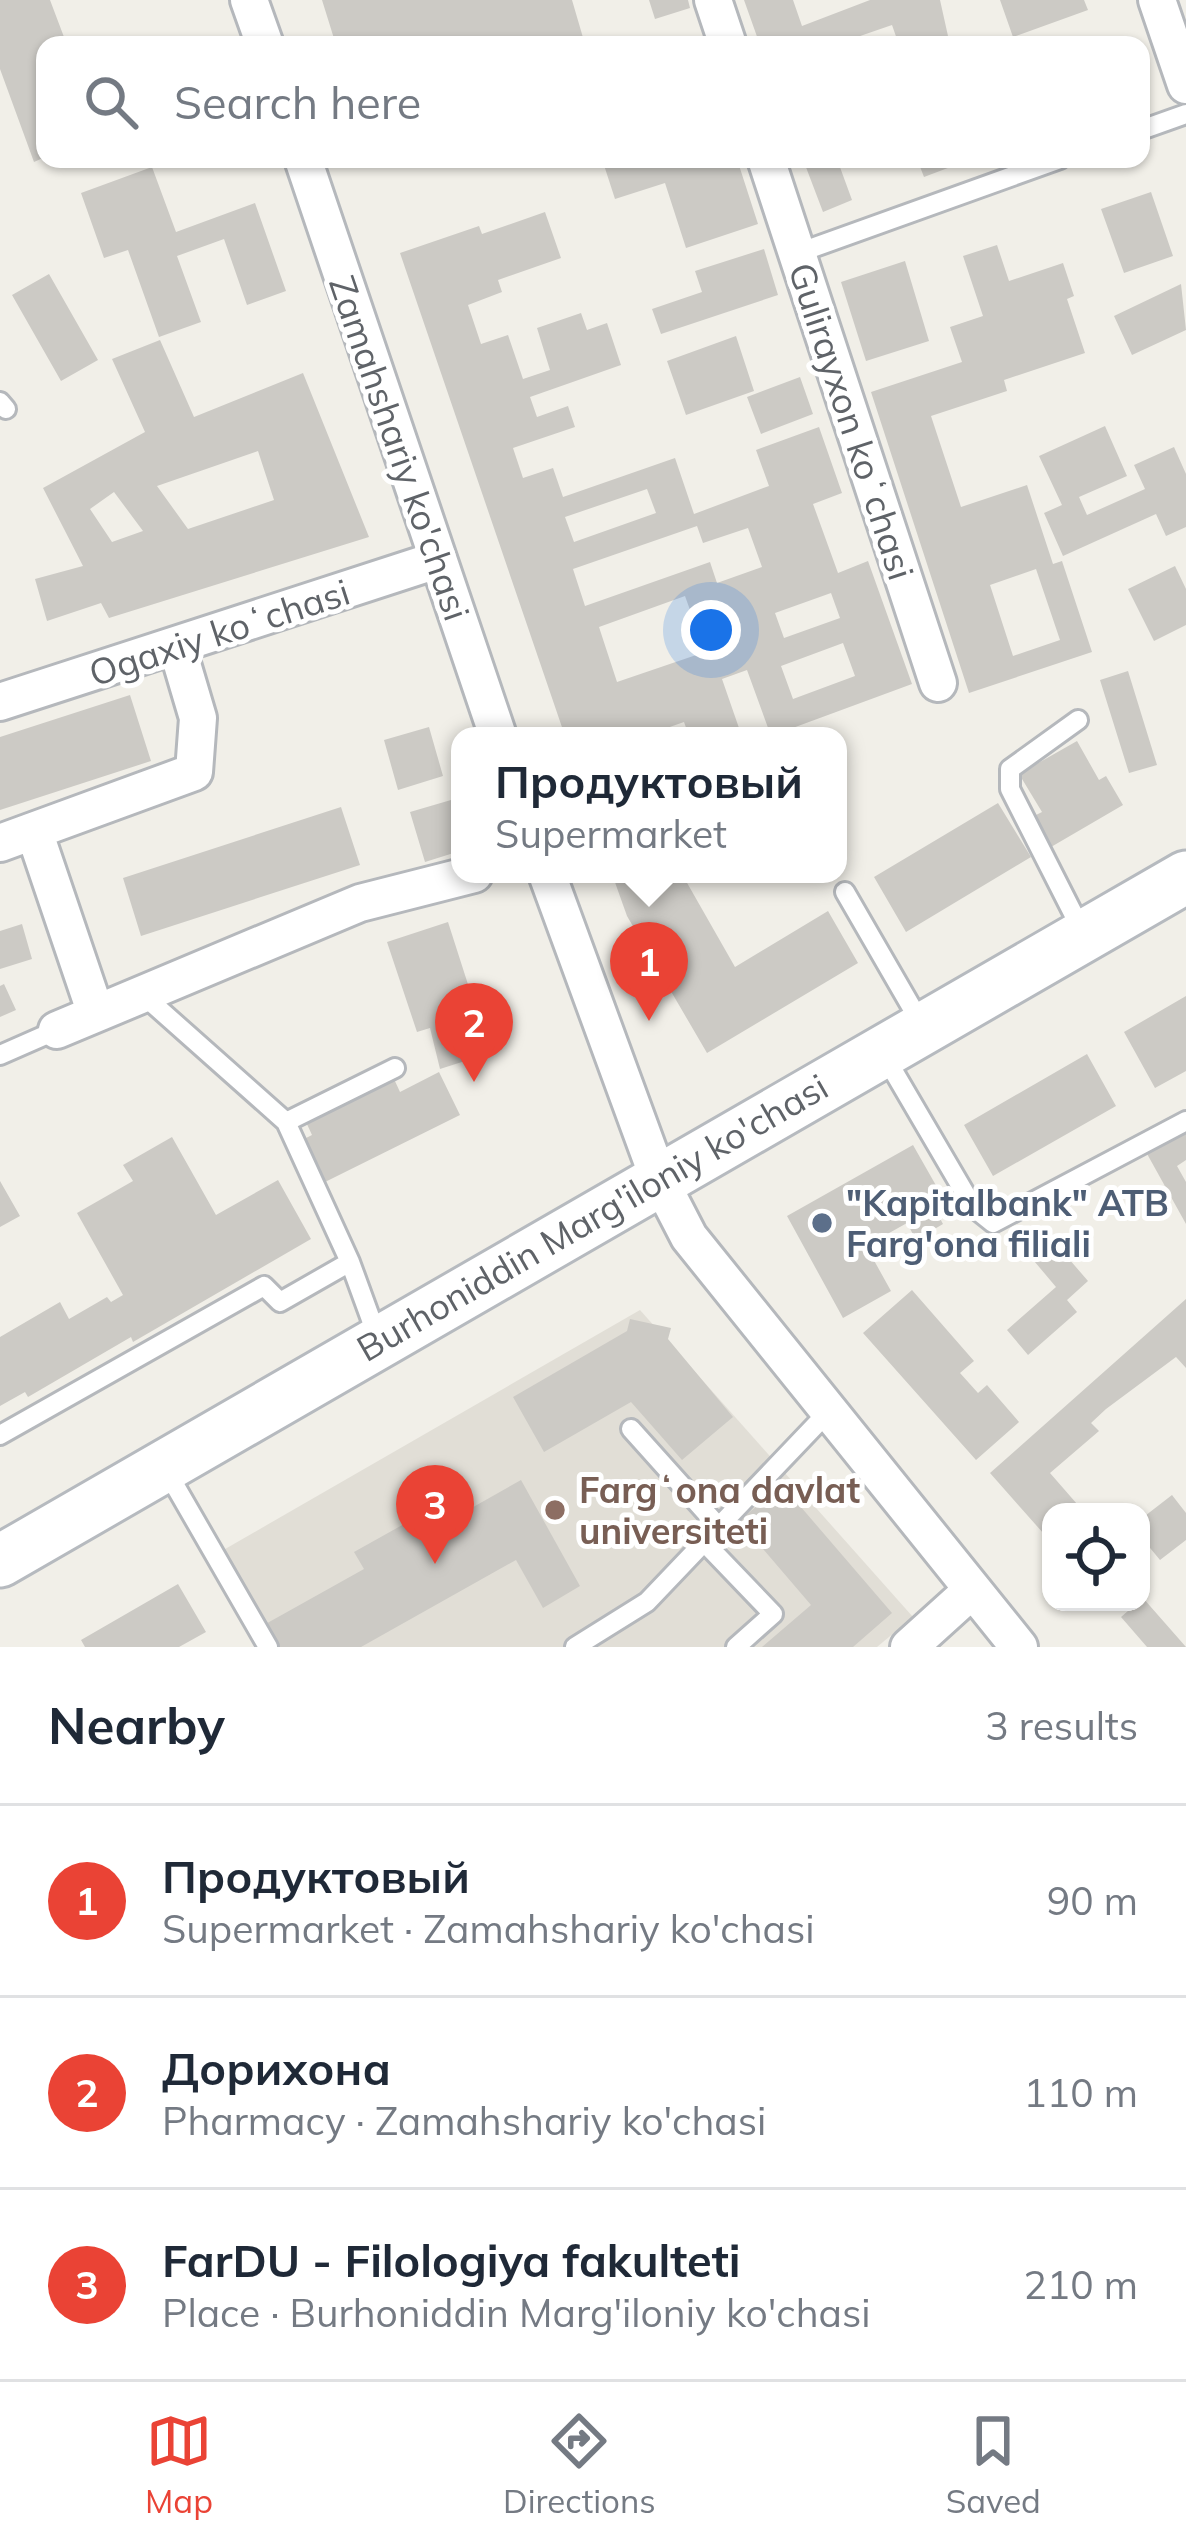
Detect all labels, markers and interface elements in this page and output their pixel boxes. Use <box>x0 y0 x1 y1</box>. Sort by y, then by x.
search box <box>36 36 1150 168</box>
icon: search <box>78 69 144 135</box>
text: Search here <box>174 74 421 130</box>
street label: Gulirayxon koʻchasi <box>779 257 925 585</box>
street label: Zamahshariy ko'chasi <box>320 270 480 626</box>
street label: Ogaxiy koʻchasi <box>83 569 355 695</box>
your location <box>681 600 741 660</box>
popup <box>451 727 847 883</box>
text: Продуктовый <box>495 753 803 809</box>
text: Supermarket <box>495 809 727 858</box>
pin: 1 <box>610 922 688 1021</box>
pin: 2 <box>435 983 513 1082</box>
street label: Burhoniddin Marg'iloniy ko'chasi <box>349 1063 835 1371</box>
place label: "Kapitalbank" АТB Farg'ona filiali <box>846 1180 1169 1266</box>
marker: "Kapitalbank" АТB Farg'ona filiali <box>809 1210 835 1236</box>
pin: 3 <box>396 1465 474 1564</box>
place label: Fargʻona davlat universiteti <box>579 1467 860 1553</box>
marker: Fargʻona davlat universiteti <box>542 1497 568 1523</box>
map controls <box>1042 1503 1150 1611</box>
button: locate <box>1042 1503 1150 1611</box>
text: Nearby <box>48 1693 225 1757</box>
text: 3 results <box>985 1701 1138 1750</box>
text: Продуктовый <box>162 1848 470 1904</box>
text: 1 <box>75 1876 99 1925</box>
text: 90 m <box>1047 1876 1138 1925</box>
text: Supermarket · Zamahshariy ko'chasi <box>162 1904 815 1953</box>
text: Дорихона <box>162 2040 391 2096</box>
text: 2 <box>75 2068 99 2117</box>
text: 110 m <box>1023 2068 1138 2117</box>
text: Pharmacy · Zamahshariy ko'chasi <box>162 2096 766 2145</box>
text: FarDU - Filologiya fakulteti <box>162 2232 740 2288</box>
text: 3 <box>75 2260 99 2309</box>
text: 210 m <box>1023 2260 1138 2309</box>
text: Place · Burhoniddin Marg'iloniy ko'chasi <box>162 2288 871 2337</box>
tab: Map <box>145 2408 213 2521</box>
tab: Directions <box>503 2408 656 2521</box>
tab: Saved <box>946 2408 1041 2521</box>

